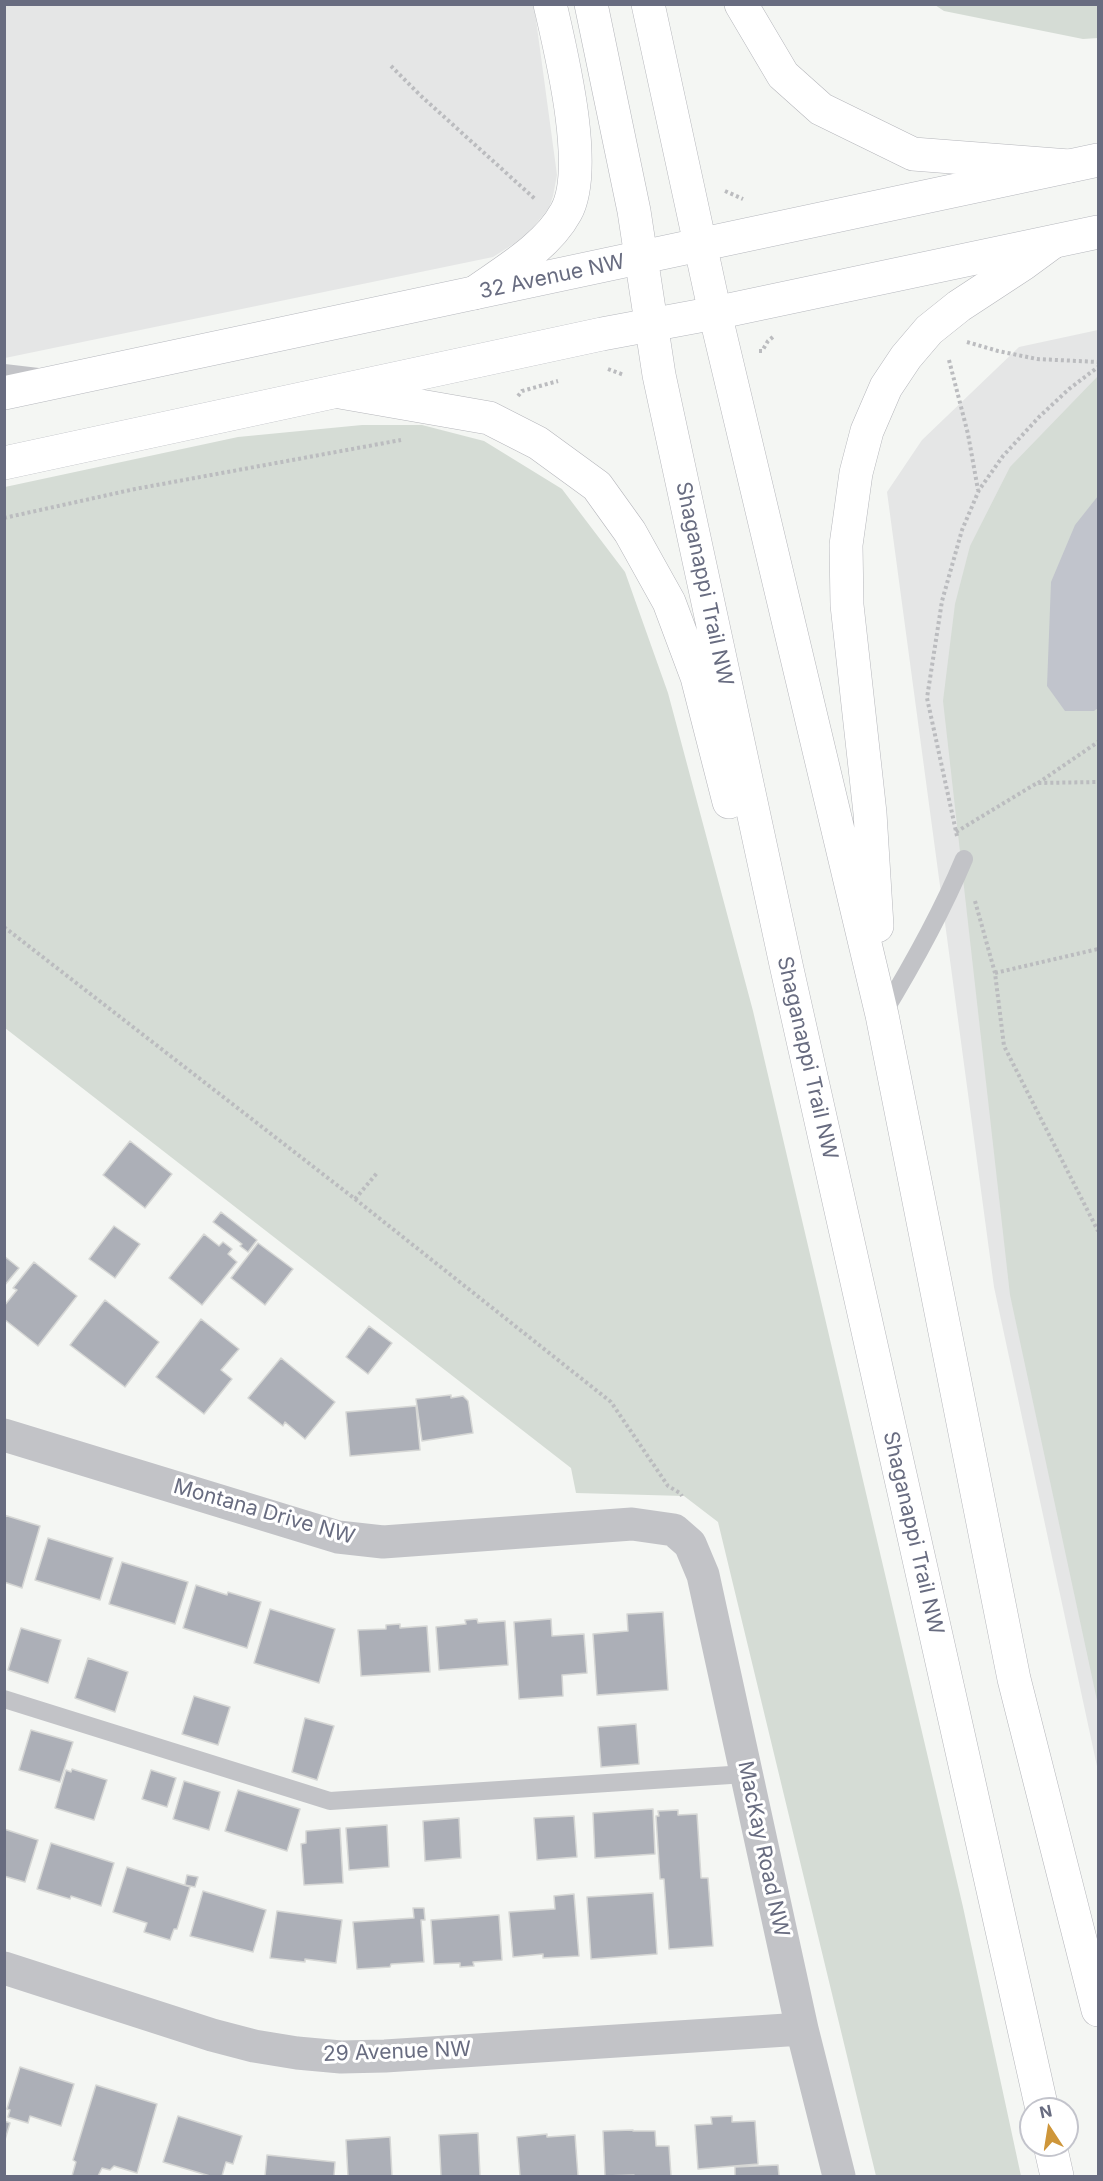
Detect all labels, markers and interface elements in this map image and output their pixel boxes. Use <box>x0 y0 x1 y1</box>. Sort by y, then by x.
street label: 32 Avenue NW <box>477 249 627 305</box>
street label: Shaganappi Trail NW <box>670 480 738 688</box>
street label: Shaganappi Trail NW <box>771 954 843 1162</box>
street label: Shaganappi Trail NW <box>877 1429 949 1637</box>
street label: Montana Drive NW <box>170 1474 358 1550</box>
street label: MacKay Road NW <box>732 1759 794 1939</box>
street label: 29 Avenue NW <box>323 2037 471 2067</box>
north arrow <box>1019 2097 1079 2157</box>
text: N <box>1038 2100 1054 2122</box>

